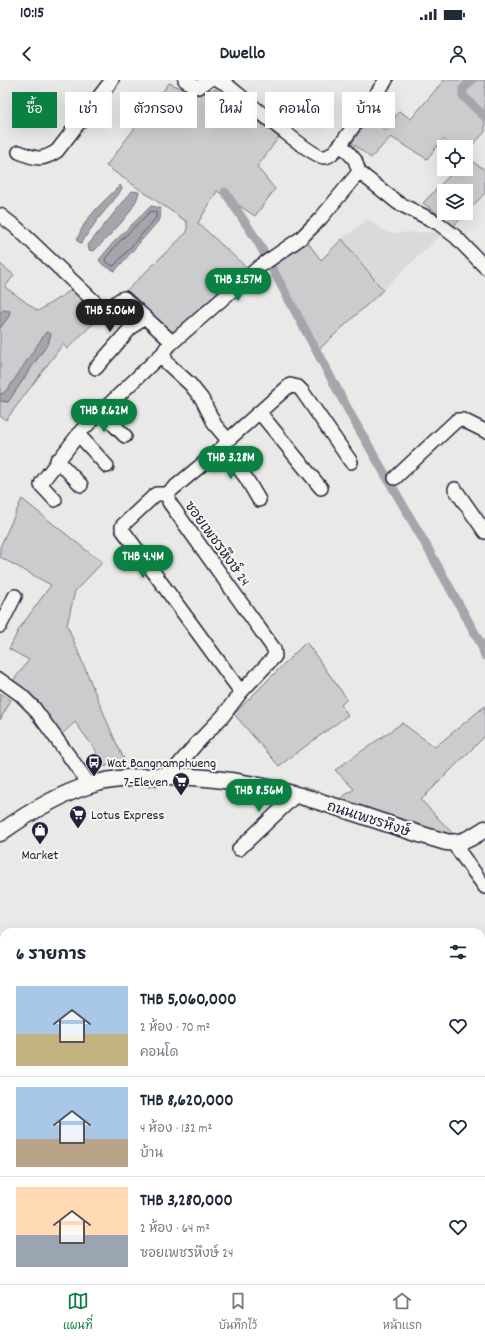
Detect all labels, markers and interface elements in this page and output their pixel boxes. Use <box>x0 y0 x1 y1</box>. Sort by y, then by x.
text: 10:15 <box>20 3 44 25</box>
text: Dwello <box>220 42 265 67</box>
icon: back <box>16 43 38 65</box>
icon: person <box>447 43 469 65</box>
chip: ซื้อ <box>12 92 57 128</box>
chip: เช่า <box>65 92 112 128</box>
chip: ตัวกรอง <box>120 92 197 128</box>
chip: ใหม่ <box>205 92 257 128</box>
chip: คอนโด <box>265 92 334 128</box>
chip: บ้าน <box>342 92 395 128</box>
map controls <box>437 140 473 220</box>
button: locate <box>437 140 473 176</box>
button: layers <box>437 184 473 220</box>
pin: THB 3.57M <box>192 268 284 302</box>
text: THB 3.57M <box>214 271 262 290</box>
pin: THB 5.06M <box>64 299 156 333</box>
text: THB 5.06M <box>85 302 135 321</box>
pin: THB 8.62M <box>58 399 150 433</box>
text: THB 8.62M <box>80 402 128 421</box>
pin: THB 3.28M <box>185 446 277 480</box>
text: THB 3.28M <box>207 449 255 468</box>
street label: ซอยเพชรหึงษ์ 24 <box>179 497 255 591</box>
pin: THB 4.4M <box>102 545 184 579</box>
text: THB 4.4M <box>122 548 164 567</box>
bus stop icon: Wat Bangnamphueng <box>84 752 104 777</box>
place label: Wat Bangnamphueng <box>107 754 216 774</box>
supermarket icon: 7-Eleven <box>171 771 191 796</box>
place label: 7-Eleven <box>124 773 168 793</box>
pin: THB 8.56M <box>213 779 305 813</box>
text: THB 8.56M <box>235 782 283 801</box>
street label: ถนนเพชรหึงษ์ <box>324 796 413 843</box>
supermarket icon: Lotus Express <box>68 804 88 829</box>
place label: Lotus Express <box>91 806 165 826</box>
shop icon: Market <box>30 820 50 845</box>
place label: Market <box>21 846 59 866</box>
icon: filters <box>447 941 469 963</box>
text: 6 รายการ <box>16 944 86 968</box>
text: THB 5,060,000 <box>140 989 236 1013</box>
icon: home <box>48 1002 96 1050</box>
icon: heart <box>447 1015 469 1037</box>
text: 2 ห้อง · 70 m² <box>140 1019 210 1038</box>
text: คอนโด <box>140 1044 178 1063</box>
text: THB 8,620,000 <box>140 1090 234 1114</box>
icon: home <box>48 1103 96 1151</box>
icon: heart <box>447 1116 469 1138</box>
text: 4 ห้อง · 132 m² <box>140 1120 212 1139</box>
text: บ้าน <box>140 1145 163 1164</box>
text: THB 3,280,000 <box>140 1190 233 1214</box>
icon: home <box>48 1203 96 1251</box>
icon: heart <box>447 1216 469 1238</box>
text: 2 ห้อง · 64 m² <box>140 1220 210 1239</box>
text: ซอยเพชรหึงษ์ 24 <box>140 1245 233 1264</box>
tab: แผนที่ <box>63 1290 93 1335</box>
tab: บันทึกไว้ <box>218 1290 257 1335</box>
tab: หน้าแรก <box>383 1290 422 1335</box>

